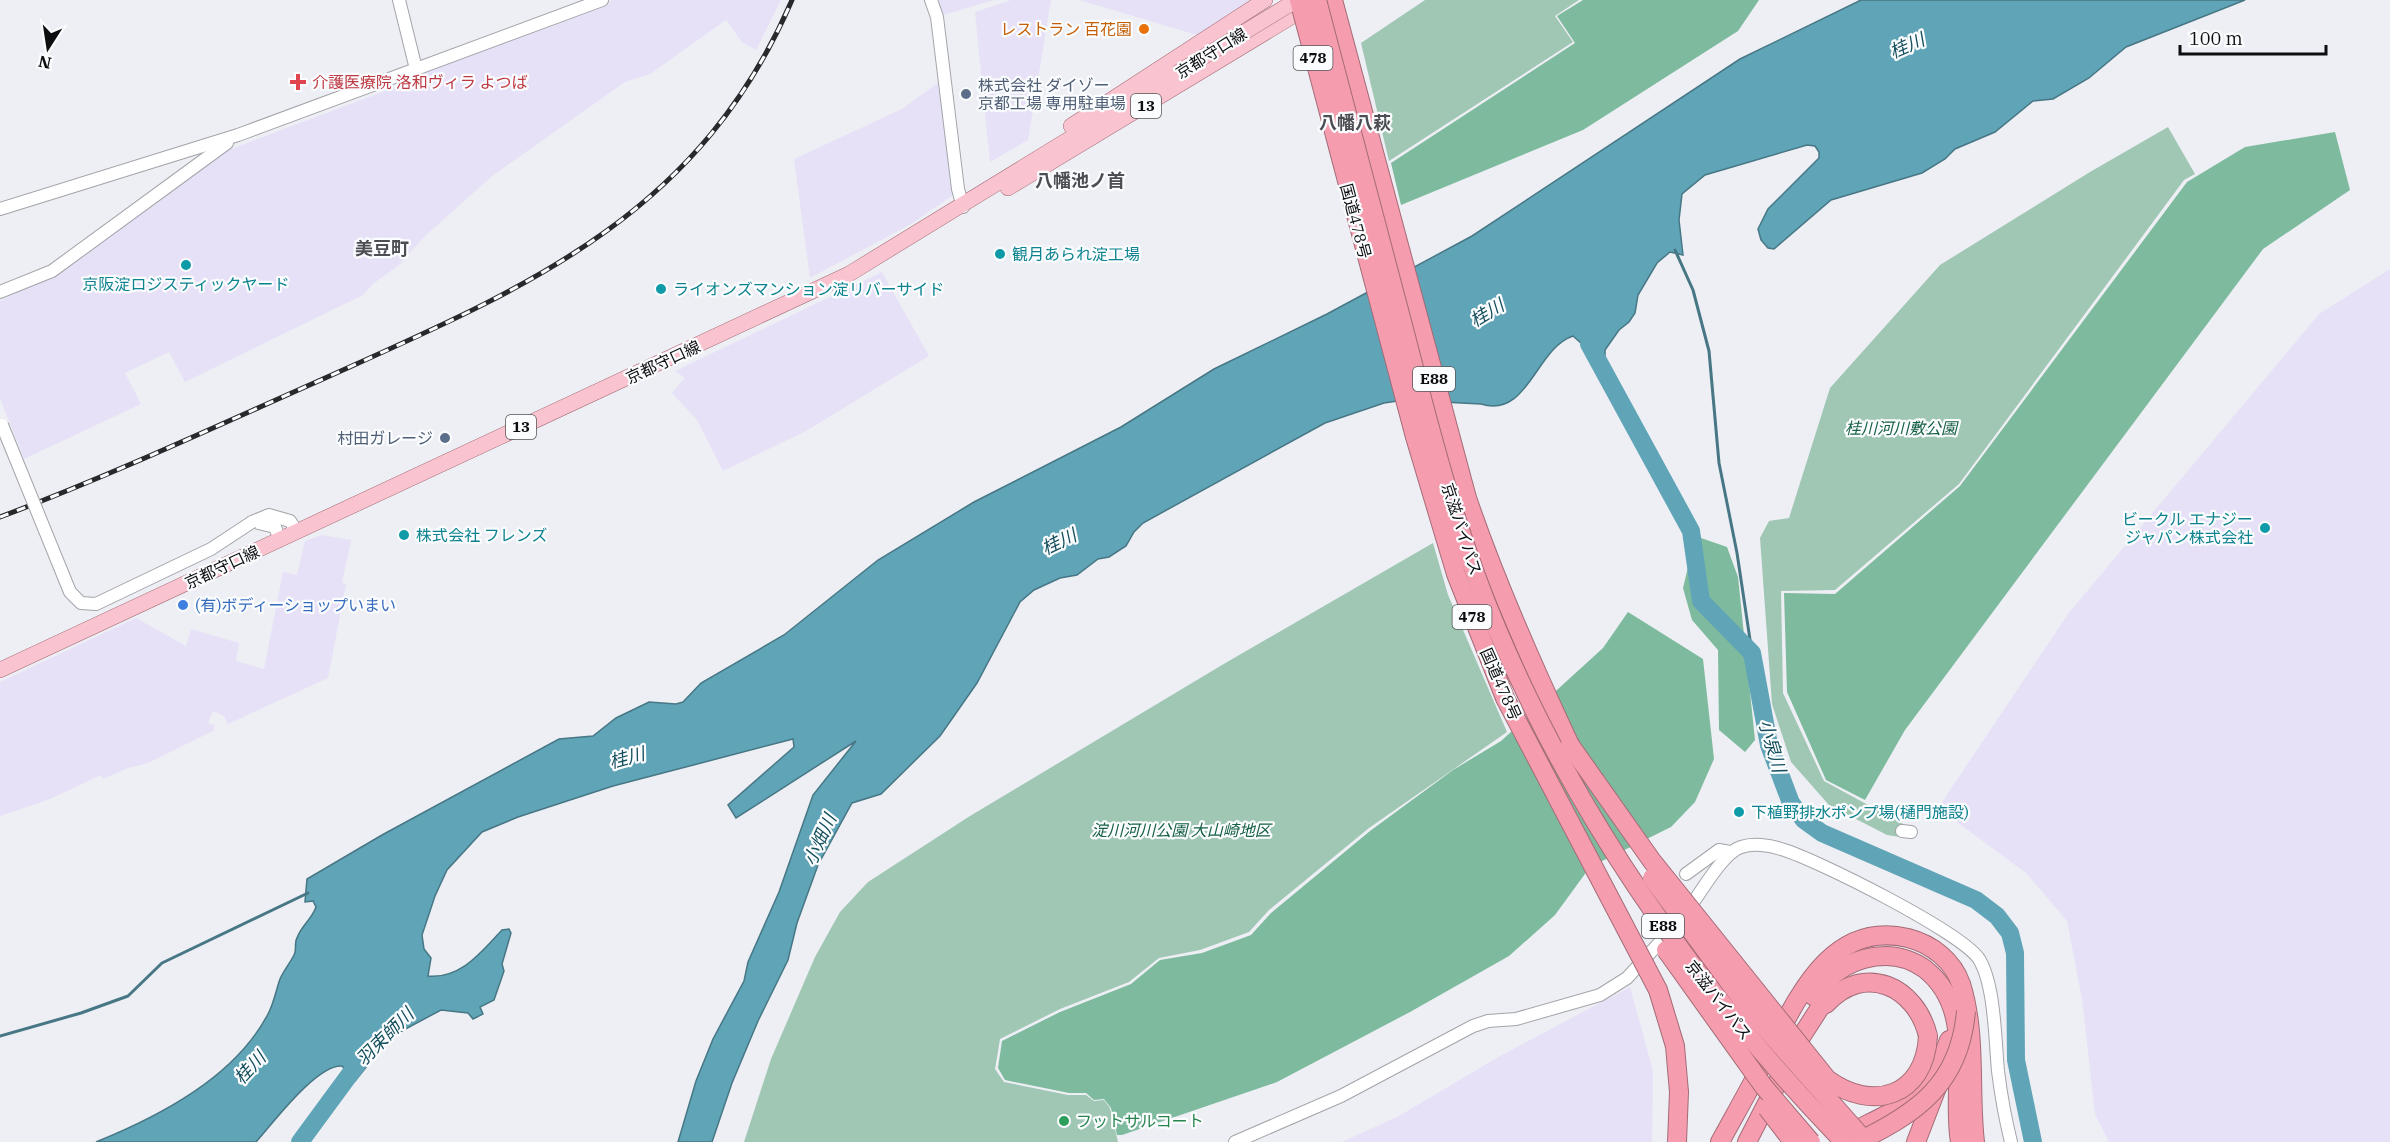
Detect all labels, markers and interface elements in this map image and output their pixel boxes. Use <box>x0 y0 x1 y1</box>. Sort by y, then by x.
north arrow <box>18 18 78 78</box>
scale bar <box>2180 18 2326 56</box>
place label: レストラン 百花園 <box>1000 19 1132 39</box>
marker: レストラン 百花園 <box>1137 22 1151 36</box>
street label: 京都守口線 <box>1172 23 1250 83</box>
water label: 桂川 <box>1886 27 1930 63</box>
text: 100 m <box>2189 27 2243 50</box>
road number: 478 <box>1294 46 1332 70</box>
text: N <box>37 52 53 74</box>
place label: 介護医療院 洛和ヴィラ よつば <box>312 72 527 92</box>
marker: 介護医療院 洛和ヴィラ よつば <box>289 73 307 91</box>
place label: 株式会社 ダイゾー 京都工場 専用駐車場 <box>978 75 1126 113</box>
marker: 株式会社 ダイゾー 京都工場 専用駐車場 <box>959 87 973 101</box>
road number: 13 <box>1131 94 1161 118</box>
district label: 八幡八萩 <box>1319 111 1391 134</box>
district label: 八幡池ノ首 <box>1035 169 1125 192</box>
street label: 国道478号 <box>1336 181 1376 261</box>
district label: 美豆町 <box>355 237 409 260</box>
place label: 観月あられ淀工場 <box>1012 244 1140 264</box>
marker: 観月あられ淀工場 <box>993 247 1007 261</box>
marker: 京阪淀ロジスティックヤード <box>179 258 193 272</box>
place label: 京阪淀ロジスティックヤード <box>82 274 290 294</box>
place label: ライオンズマンション淀リバーサイド <box>673 279 944 299</box>
marker: ライオンズマンション淀リバーサイド <box>654 282 668 296</box>
water label: 桂川 <box>1465 292 1510 332</box>
street label: 京都守口線 <box>623 336 703 388</box>
road number: E88 <box>1413 367 1455 391</box>
road number: 13 <box>506 415 536 439</box>
park label: 桂川河川敷公園 <box>1845 418 1959 438</box>
place label: 村田ガレージ <box>337 428 433 448</box>
marker: 村田ガレージ <box>438 431 452 445</box>
street label: 京滋バイパス <box>1438 480 1486 578</box>
place label: ビークル エナジー ジャパン株式会社 <box>2122 509 2253 547</box>
marker: ビークル エナジー ジャパン株式会社 <box>2258 521 2272 535</box>
water label: 桂川 <box>1038 522 1082 560</box>
place label: 株式会社 フレンズ <box>416 525 547 545</box>
marker: 株式会社 フレンズ <box>397 528 411 542</box>
street label: 京都守口線 <box>182 541 262 593</box>
place label: (有)ボディーショップいまい <box>195 595 396 615</box>
marker: (有)ボディーショップいまい <box>176 598 190 612</box>
road number: 478 <box>1452 605 1492 629</box>
street label: 国道478号 <box>1476 645 1526 723</box>
water label: 小泉川 <box>1754 717 1792 777</box>
water label: 桂川 <box>607 741 649 773</box>
place label: 下植野排水ポンプ場(樋門施設) <box>1751 802 1969 822</box>
marker: 下植野排水ポンプ場(樋門施設) <box>1732 805 1746 819</box>
water label: 小畑川 <box>798 809 842 869</box>
park label: 淀川河川公園 大山崎地区 <box>1091 820 1273 840</box>
road number: E88 <box>1642 914 1684 938</box>
street label: 京滋バイパス <box>1682 956 1756 1044</box>
water label: 羽束師川 <box>351 1002 420 1070</box>
water label: 桂川 <box>229 1045 272 1089</box>
place label: フットサルコート <box>1076 1111 1204 1131</box>
marker: フットサルコート <box>1057 1114 1071 1128</box>

